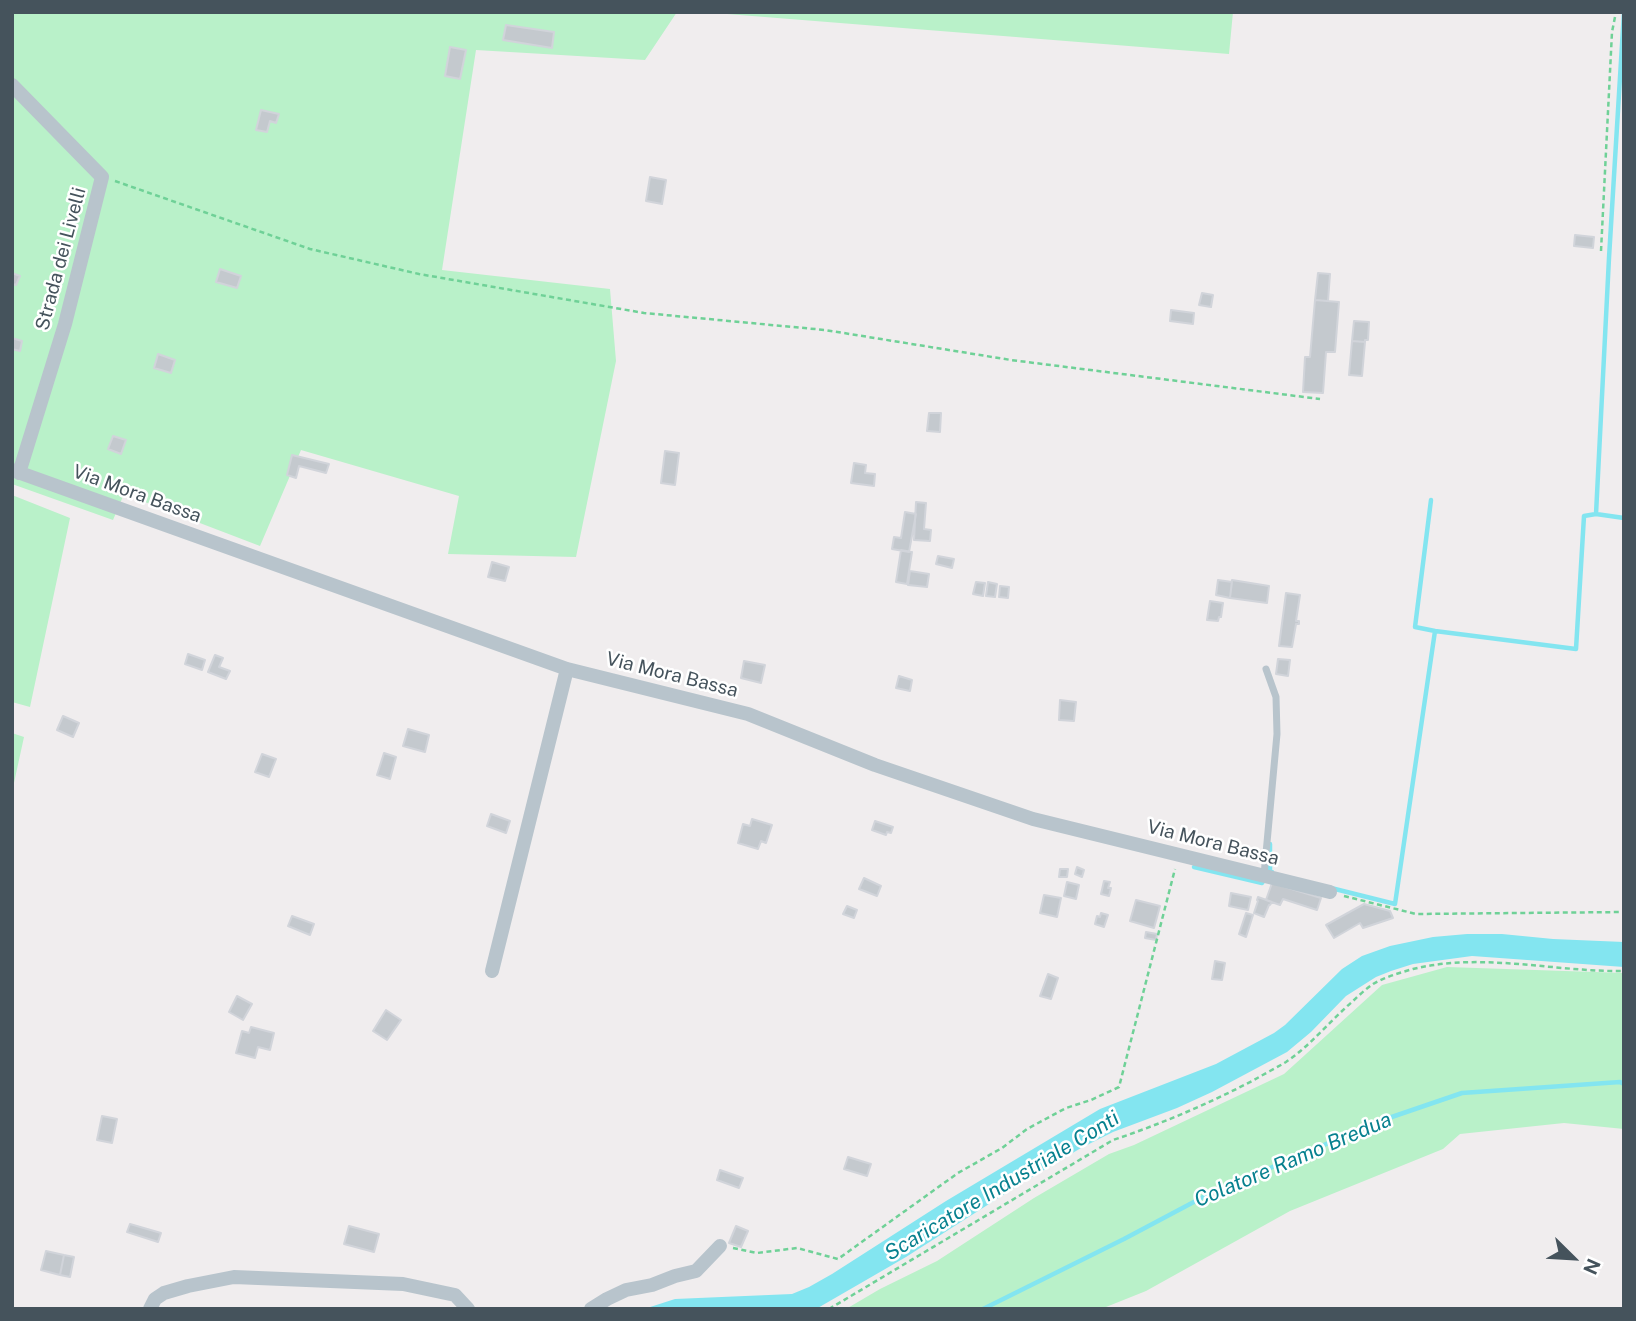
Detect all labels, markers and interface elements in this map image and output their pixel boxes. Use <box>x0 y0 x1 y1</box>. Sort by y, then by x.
street label: Strada dei Livelli <box>31 185 91 333</box>
street label: Via Mora Bassa <box>70 460 204 528</box>
street label: Via Mora Bassa <box>604 648 740 702</box>
street label: Via Mora Bassa <box>1145 816 1281 870</box>
water label: Scaricatore Industriale Conti <box>880 1106 1124 1266</box>
water label: Colatore Ramo Bredua <box>1191 1107 1395 1213</box>
north arrow <box>1538 1223 1608 1293</box>
text: N <box>1579 1255 1605 1278</box>

